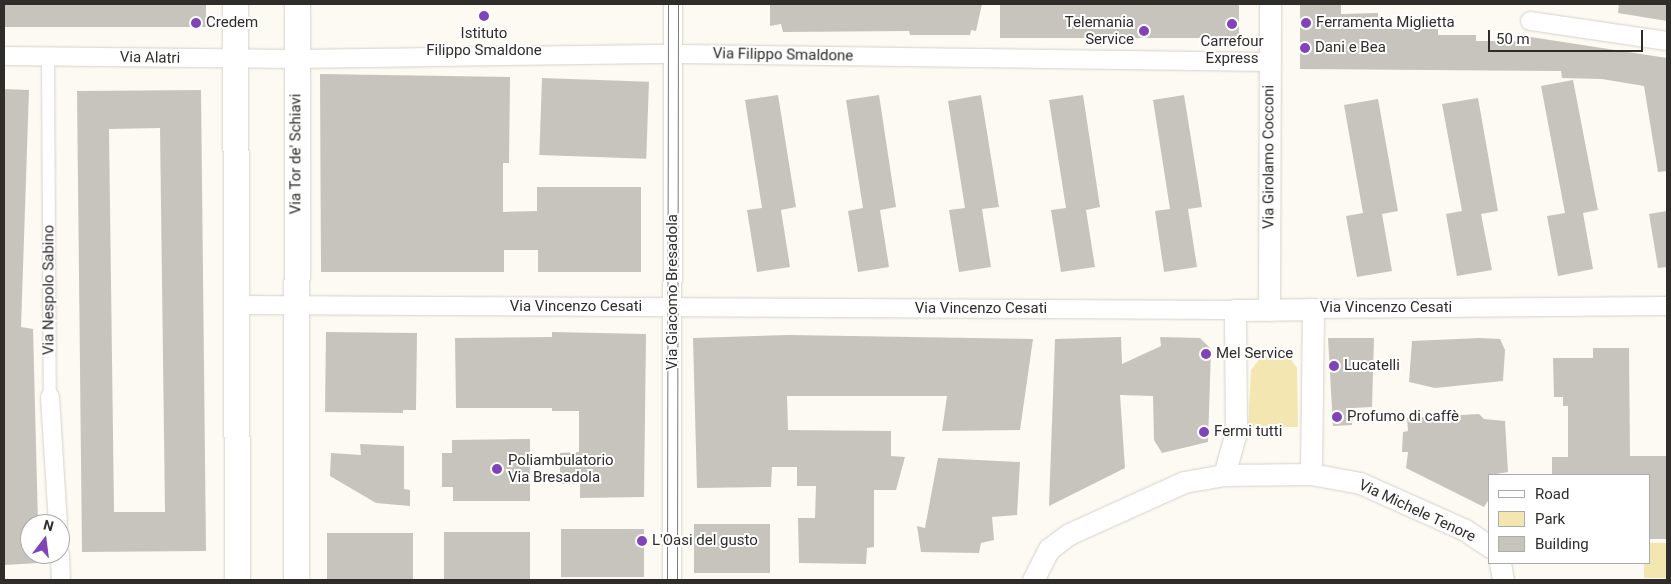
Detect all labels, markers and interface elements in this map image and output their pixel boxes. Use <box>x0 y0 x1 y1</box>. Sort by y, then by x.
marker: Istituto Filippo Smaldone <box>478 10 490 22</box>
place label: Telemania Service <box>1065 13 1134 48</box>
place label: Credem <box>206 14 258 32</box>
place label: Ferramenta Miglietta <box>1316 14 1455 32</box>
marker: Credem <box>190 17 202 29</box>
marker: Ferramenta Miglietta <box>1300 17 1312 29</box>
marker: Carrefour Express <box>1226 18 1238 30</box>
scale bar <box>1491 20 1646 52</box>
place label: Istituto Filippo Smaldone <box>426 24 542 59</box>
marker: Telemania Service <box>1138 25 1150 37</box>
text: 50 m <box>1496 30 1530 48</box>
place label: Carrefour Express <box>1200 32 1264 67</box>
place label: Dani e Bea <box>1315 39 1386 57</box>
marker: Dani e Bea <box>1299 42 1311 54</box>
street label: Via Filippo Smaldone <box>713 45 853 65</box>
street label: Via Alatri <box>120 48 180 68</box>
street label: Via Girolamo Cocconi <box>1260 85 1278 229</box>
street label: Via Tor de' Schiavi <box>287 94 305 214</box>
street label: Via Giacomo Bresadola <box>664 214 682 370</box>
street label: Via Nespolo Sabino <box>40 225 58 355</box>
street label: Via Vincenzo Cesati <box>510 298 642 316</box>
street label: Via Vincenzo Cesati <box>1320 299 1452 317</box>
street label: Via Vincenzo Cesati <box>915 300 1047 318</box>
place label: Mel Service <box>1216 345 1293 363</box>
marker: Mel Service <box>1200 348 1212 360</box>
place label: Lucatelli <box>1344 357 1400 375</box>
marker: Lucatelli <box>1328 360 1340 372</box>
place label: Profumo di caffè <box>1347 408 1459 426</box>
marker: Profumo di caffè <box>1331 411 1343 423</box>
place label: Fermi tutti <box>1214 423 1282 441</box>
marker: Fermi tutti <box>1198 426 1210 438</box>
place label: Poliambulatorio Via Bresadola <box>508 451 614 486</box>
marker: Poliambulatorio Via Bresadola <box>490 462 504 476</box>
legend <box>1488 474 1651 564</box>
street label: Via Michele Tenore <box>1356 476 1478 546</box>
text: Road <box>1535 485 1569 503</box>
text: Park <box>1535 510 1565 528</box>
north arrow <box>20 514 70 564</box>
text: N <box>42 516 55 534</box>
place label: L'Oasi del gusto <box>652 532 758 550</box>
marker: L'Oasi del gusto <box>636 535 648 547</box>
text: Building <box>1535 535 1589 553</box>

